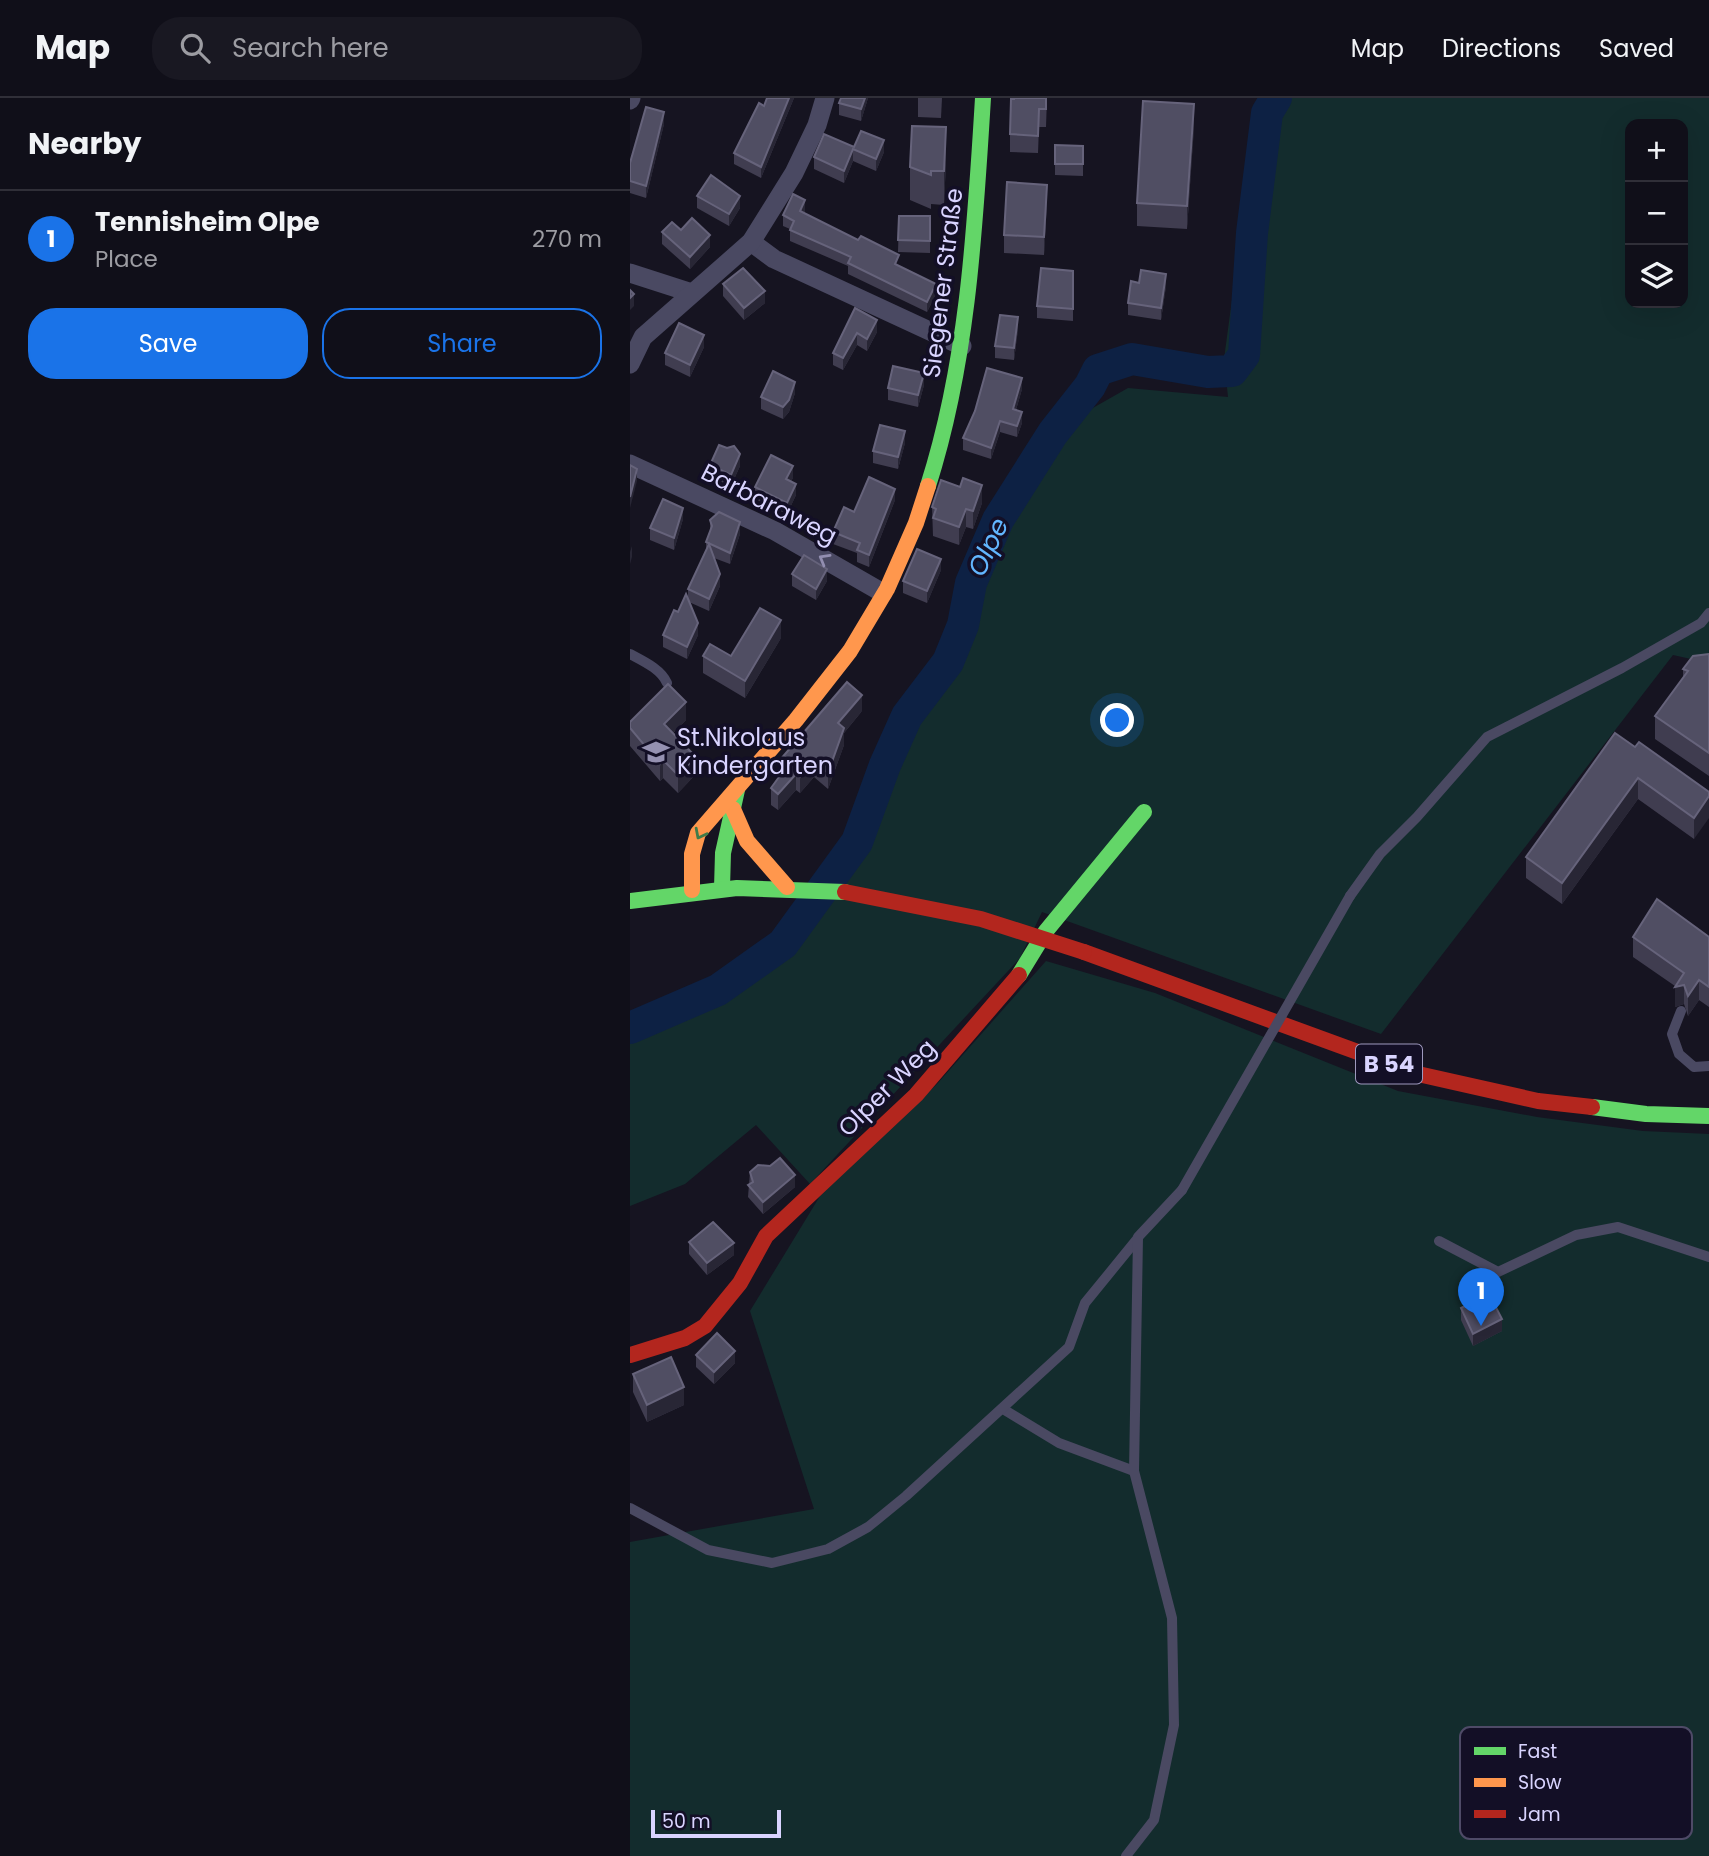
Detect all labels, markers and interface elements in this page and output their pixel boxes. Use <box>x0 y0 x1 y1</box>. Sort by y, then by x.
search box <box>152 17 642 80</box>
text: Map <box>35 24 110 71</box>
icon: search <box>176 29 214 67</box>
text: Search here <box>232 30 389 66</box>
text: Map <box>1351 32 1404 65</box>
text: Directions <box>1442 32 1561 65</box>
text: Saved <box>1599 32 1674 65</box>
map controls <box>1625 119 1688 308</box>
button: + <box>1625 119 1688 182</box>
text: Nearby <box>28 122 142 165</box>
button: − <box>1625 182 1688 245</box>
street label: Siegener Straße <box>914 186 971 380</box>
text: Tennisheim Olpe <box>95 204 320 240</box>
text: 1 <box>47 223 55 255</box>
text: 270 m <box>532 223 602 255</box>
text: Place <box>95 243 158 275</box>
button: layers <box>1625 245 1688 308</box>
button: Save <box>28 308 308 379</box>
button: Share <box>322 308 602 379</box>
street label: Barbaraweg <box>696 455 843 552</box>
water label: Olpe <box>959 512 1017 582</box>
one-way arrow <box>819 554 831 567</box>
your location <box>1100 703 1134 737</box>
place label: St.Nikolaus Kindergarten <box>677 721 833 782</box>
school or university icon: St.Nikolaus Kindergarten <box>641 737 671 767</box>
one-way arrow <box>694 826 708 839</box>
street label: Olper Weg <box>831 1032 943 1144</box>
road number: B 54 <box>1356 1044 1422 1084</box>
pin: 1 <box>1458 1268 1504 1326</box>
legend <box>1460 1727 1692 1839</box>
text: Fast <box>1518 1738 1557 1765</box>
text: Slow <box>1518 1769 1562 1796</box>
text: Jam <box>1518 1801 1560 1828</box>
scale bar <box>651 1807 780 1839</box>
text: 50 m <box>662 1808 711 1835</box>

